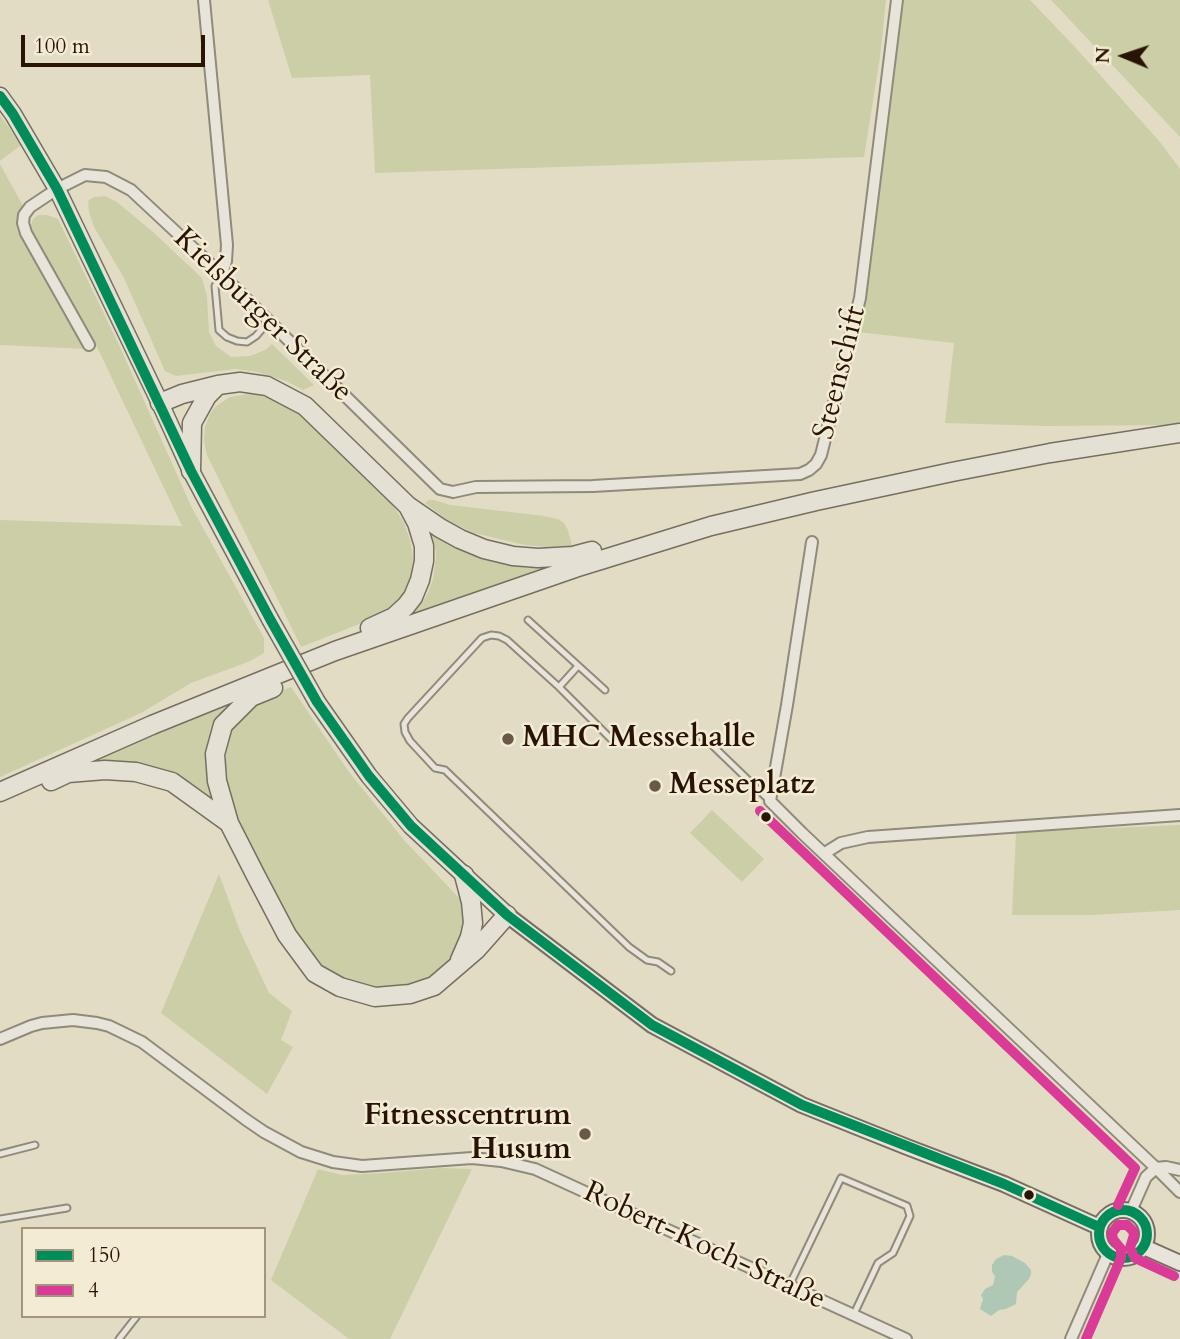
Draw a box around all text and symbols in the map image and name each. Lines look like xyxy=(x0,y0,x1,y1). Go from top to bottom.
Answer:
scale bar xyxy=(24,21,208,65)
north arrow xyxy=(1089,21,1159,91)
text: 100 m xyxy=(34,32,90,61)
text: N xyxy=(1090,47,1116,64)
street label: Kielsburger Straße xyxy=(165,221,359,411)
street label: Steenschift xyxy=(807,303,875,443)
place label: MHC Messehalle xyxy=(522,721,756,757)
marker: MHC Messehalle xyxy=(500,731,516,747)
place label: Messeplatz xyxy=(669,768,815,804)
marker: Messeplatz xyxy=(647,778,663,794)
unlabelled marker xyxy=(759,810,773,824)
place label: Fitnesscentrum Husum xyxy=(364,1099,571,1170)
marker: Fitnesscentrum Husum xyxy=(577,1126,593,1142)
street label: Robert-Koch-Straße xyxy=(577,1175,831,1319)
unlabelled marker xyxy=(1022,1188,1036,1202)
legend xyxy=(21,1227,266,1318)
text: 150 xyxy=(88,1241,120,1270)
text: 4 xyxy=(88,1276,99,1305)

